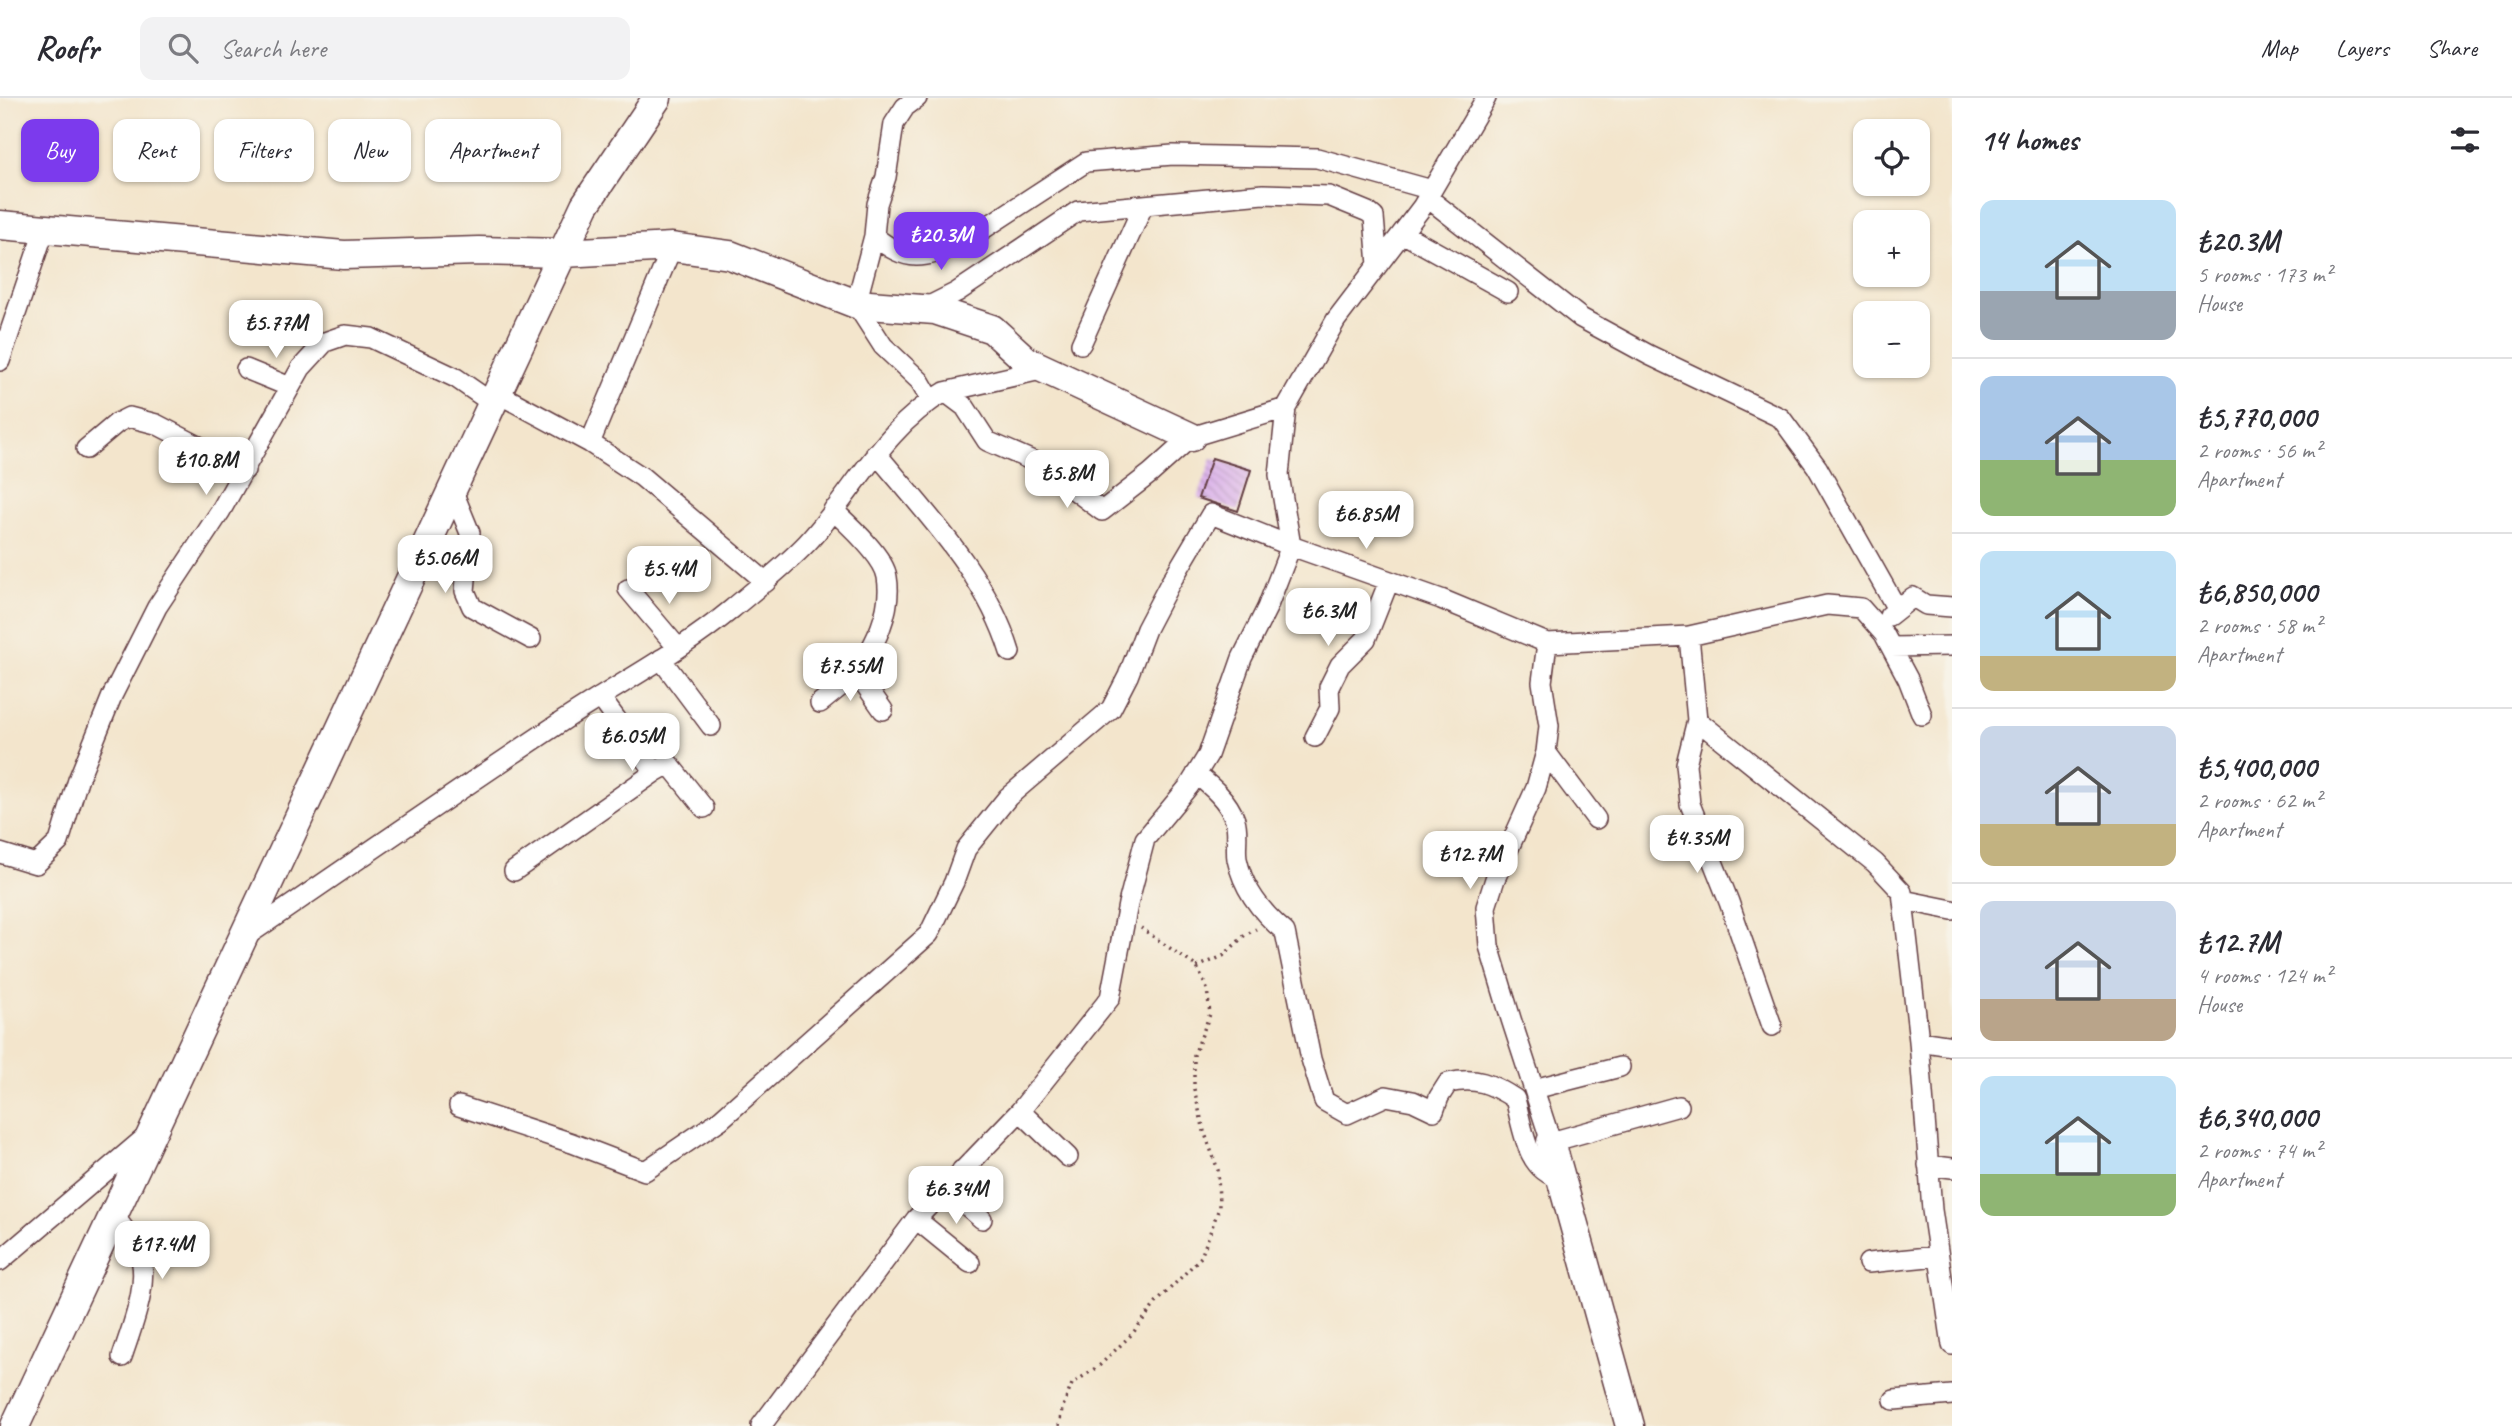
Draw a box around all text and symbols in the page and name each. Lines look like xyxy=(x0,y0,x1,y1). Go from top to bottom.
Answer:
search box xyxy=(140,17,630,80)
text: Roofr xyxy=(35,27,98,69)
icon: search xyxy=(164,29,202,67)
text: Search here xyxy=(220,32,326,65)
text: Map xyxy=(2261,33,2298,63)
text: Layers xyxy=(2336,33,2389,63)
text: Share xyxy=(2427,33,2477,63)
chip: Buy xyxy=(21,119,99,182)
chip: Rent xyxy=(113,119,200,182)
chip: Filters xyxy=(214,119,314,182)
chip: New xyxy=(328,119,411,182)
chip: Apartment xyxy=(425,119,561,182)
map controls xyxy=(1853,119,1930,378)
button: locate xyxy=(1853,119,1930,196)
text: 14 homes xyxy=(1980,121,2078,159)
icon: filters xyxy=(2446,121,2484,159)
button: + xyxy=(1853,210,1930,287)
pin: ₺20.3M xyxy=(884,212,998,272)
text: ₺20.3M xyxy=(910,220,972,249)
text: ₺20.3M xyxy=(2197,222,2279,260)
icon: home xyxy=(2036,228,2120,312)
text: 5 rooms · 173 m² xyxy=(2197,260,2332,289)
text: House xyxy=(2197,289,2242,318)
pin: ₺5.77M xyxy=(219,300,333,360)
button: − xyxy=(1853,301,1930,378)
text: ₺5.77M xyxy=(245,308,307,337)
text: ₺5,770,000 xyxy=(2197,398,2316,436)
icon: home xyxy=(2036,404,2120,488)
text: 2 rooms · 56 m² xyxy=(2197,436,2321,465)
pin: ₺10.8M xyxy=(149,438,263,497)
text: ₺10.8M xyxy=(175,445,237,474)
pin: ₺5.8M xyxy=(1018,450,1116,510)
text: ₺5.8M xyxy=(1041,458,1093,487)
text: Apartment xyxy=(2197,465,2282,494)
pin: ₺6.85M xyxy=(1309,491,1423,551)
text: ₺6.85M xyxy=(1335,499,1397,528)
pin: ₺5.06M xyxy=(388,536,502,595)
text: ₺5.06M xyxy=(414,543,476,572)
pin: ₺5.4M xyxy=(620,546,718,606)
text: ₺5.4M xyxy=(643,554,695,583)
text: ₺6,850,000 xyxy=(2197,573,2317,611)
icon: home xyxy=(2036,579,2120,663)
pin: ₺6.3M xyxy=(1279,588,1377,648)
text: ₺6.3M xyxy=(1302,596,1354,625)
text: 2 rooms · 58 m² xyxy=(2197,611,2321,640)
text: Apartment xyxy=(2197,640,2282,669)
pin: ₺7.55M xyxy=(793,644,907,703)
text: ₺7.55M xyxy=(819,651,881,680)
pin: ₺6.05M xyxy=(575,714,689,773)
text: ₺6.05M xyxy=(601,721,663,750)
text: ₺5,400,000 xyxy=(2197,748,2316,786)
icon: home xyxy=(2036,754,2120,838)
text: 2 rooms · 62 m² xyxy=(2197,786,2321,815)
text: Apartment xyxy=(2197,815,2282,844)
pin: ₺4.35M xyxy=(1640,816,1754,875)
text: ₺4.35M xyxy=(1666,823,1728,852)
pin: ₺12.7M xyxy=(1413,832,1527,891)
text: ₺12.7M xyxy=(1439,839,1501,868)
text: ₺12.7M xyxy=(2197,923,2279,961)
icon: home xyxy=(2036,929,2120,1013)
text: 4 rooms · 124 m² xyxy=(2197,961,2332,990)
text: House xyxy=(2197,990,2242,1019)
text: ₺6,340,000 xyxy=(2197,1098,2318,1136)
icon: home xyxy=(2036,1104,2120,1188)
text: 2 rooms · 74 m² xyxy=(2197,1136,2321,1165)
text: Apartment xyxy=(2197,1165,2282,1194)
pin: ₺6.34M xyxy=(899,1166,1013,1226)
text: ₺6.34M xyxy=(924,1174,988,1203)
pin: ₺17.4M xyxy=(105,1222,219,1281)
text: ₺17.4M xyxy=(131,1229,193,1258)

